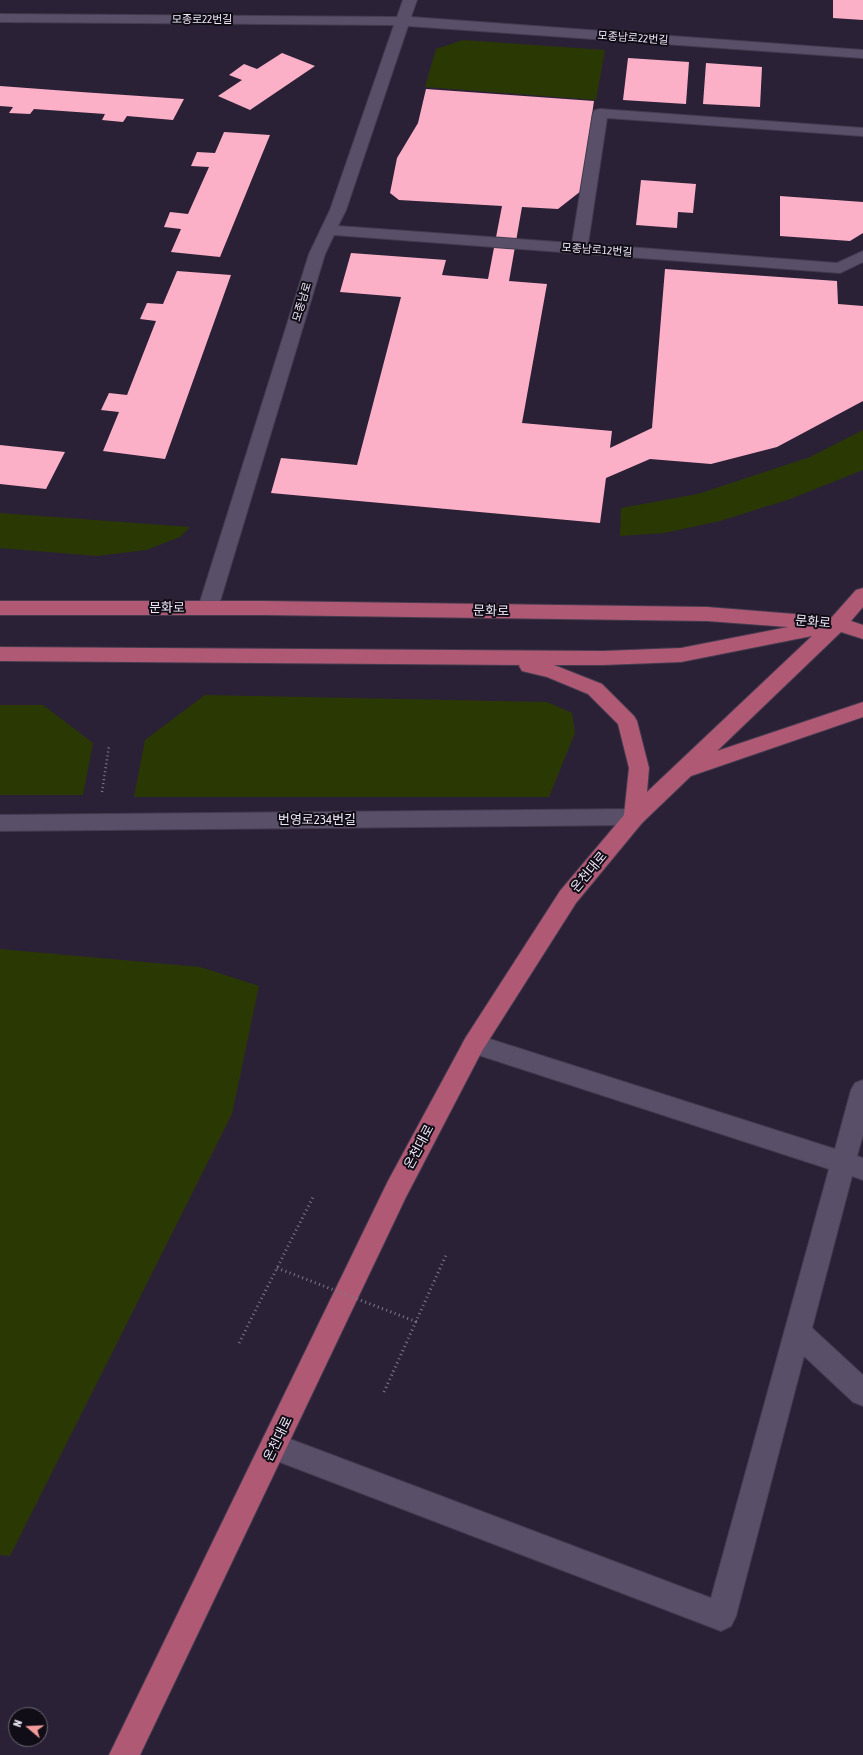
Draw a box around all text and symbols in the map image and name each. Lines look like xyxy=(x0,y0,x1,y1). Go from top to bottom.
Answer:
street label: 모종로22번길 xyxy=(172,13,232,27)
street label: 모종남로22번길 xyxy=(597,29,669,47)
street label: 모종남로12번길 xyxy=(561,241,633,259)
street label: 모종남로 xyxy=(290,281,314,323)
street label: 문화로 xyxy=(149,600,185,616)
street label: 문화로 xyxy=(473,603,509,619)
street label: 문화로 xyxy=(794,613,832,631)
street label: 번영로234번길 xyxy=(278,812,356,828)
street label: 온천대로 xyxy=(568,849,610,895)
street label: 온천대로 xyxy=(401,1122,437,1172)
street label: 온천대로 xyxy=(261,1414,295,1464)
north arrow xyxy=(8,1707,48,1747)
text: N xyxy=(11,1718,24,1728)

